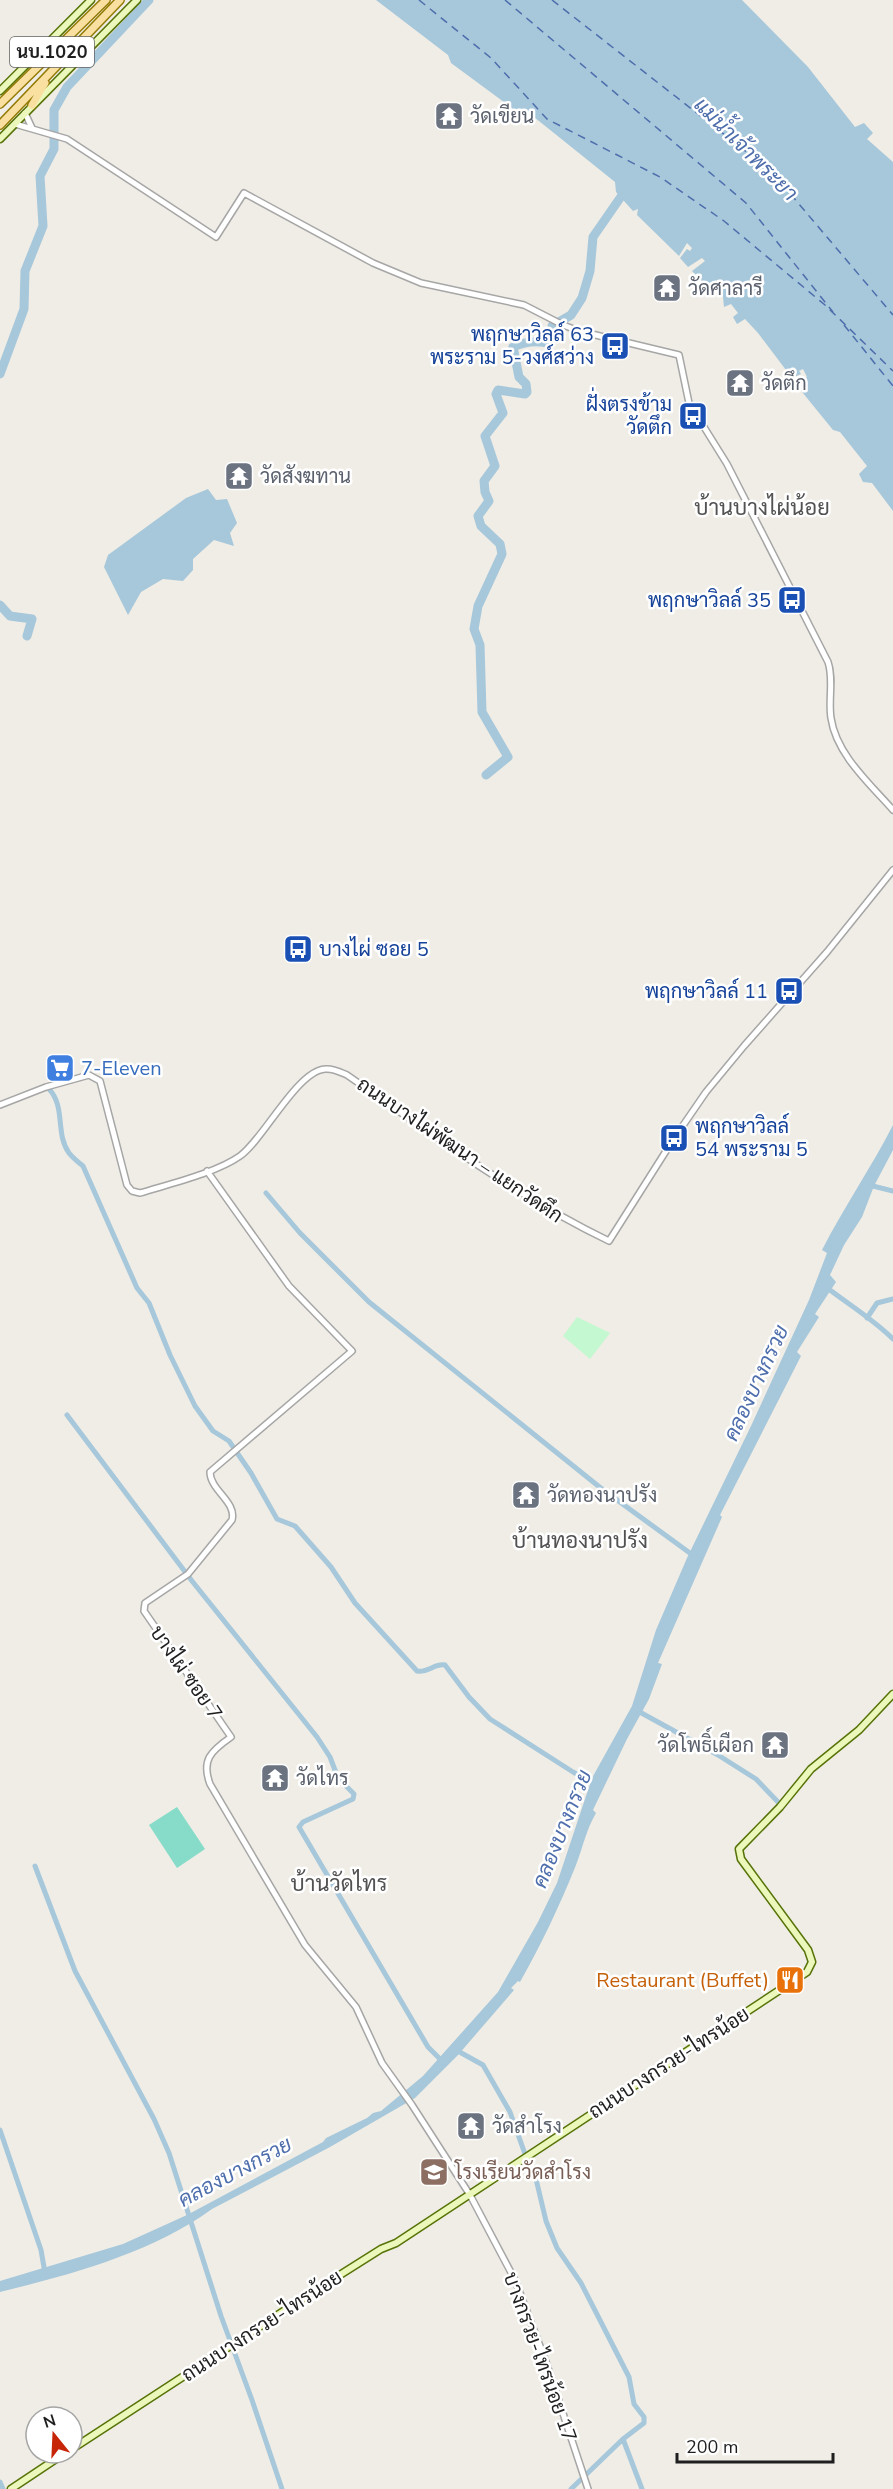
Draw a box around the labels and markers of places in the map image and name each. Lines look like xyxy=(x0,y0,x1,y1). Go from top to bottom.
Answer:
temple icon: วัดเขียน xyxy=(433,100,465,132)
place label: วัดเขียน xyxy=(470,103,534,130)
temple icon: วัดศาลารี xyxy=(651,272,683,304)
place label: วัดศาลารี xyxy=(688,275,763,302)
place label: พฤกษาวิลล์ 63 พระราม 5-วงศ์สว่าง xyxy=(430,320,594,371)
bus stop icon: พฤกษาวิลล์ 63 พระราม 5-วงศ์สว่าง xyxy=(599,330,631,362)
temple icon: วัดตึก xyxy=(724,367,756,399)
place label: วัดตึก xyxy=(761,370,807,397)
place label: ฝั่งตรงข้าม วัดตึก xyxy=(586,387,672,441)
bus stop icon: ฝั่งตรงข้าม วัดตึก xyxy=(677,400,709,432)
temple icon: วัดสังฆทาน xyxy=(223,460,255,492)
place label: วัดสังฆทาน xyxy=(260,463,351,490)
bus stop icon: พฤกษาวิลล์ 35 xyxy=(776,584,808,616)
place label: พฤกษาวิลล์ 35 xyxy=(648,586,771,614)
bus stop icon: บางไผ่ ซอย 5 xyxy=(282,933,314,965)
place label: บางไผ่ ซอย 5 xyxy=(319,936,429,963)
bus stop icon: พฤกษาวิลล์ 11 xyxy=(773,975,805,1007)
place label: พฤกษาวิลล์ 11 xyxy=(645,977,768,1005)
supermarket icon: 7-Eleven xyxy=(44,1052,76,1084)
place label: 7-Eleven xyxy=(81,1055,162,1082)
place label: พฤกษาวิลล์ 54 พระราม 5 xyxy=(695,1112,808,1163)
bus stop icon: พฤกษาวิลล์ 54 พระราม 5 xyxy=(658,1122,690,1154)
temple icon: วัดทองนาปรัง xyxy=(510,1479,542,1511)
place label: วัดทองนาปรัง xyxy=(547,1482,657,1509)
place label: วัดโพธิ์เผือก xyxy=(657,1726,754,1759)
temple icon: วัดโพธิ์เผือก xyxy=(759,1729,791,1761)
temple icon: วัดไทร xyxy=(259,1762,291,1794)
place label: วัดไทร xyxy=(296,1765,349,1792)
restaurant icon: Restaurant (Buffet) xyxy=(774,1964,806,1996)
place label: Restaurant (Buffet) xyxy=(596,1967,769,1994)
temple icon: วัดสําโรง xyxy=(455,2110,487,2142)
place label: วัดสําโรง xyxy=(492,2113,562,2140)
school or university icon: โรงเรียนวัดสำโรง xyxy=(418,2156,450,2188)
place label: โรงเรียนวัดสำโรง xyxy=(454,2159,591,2186)

